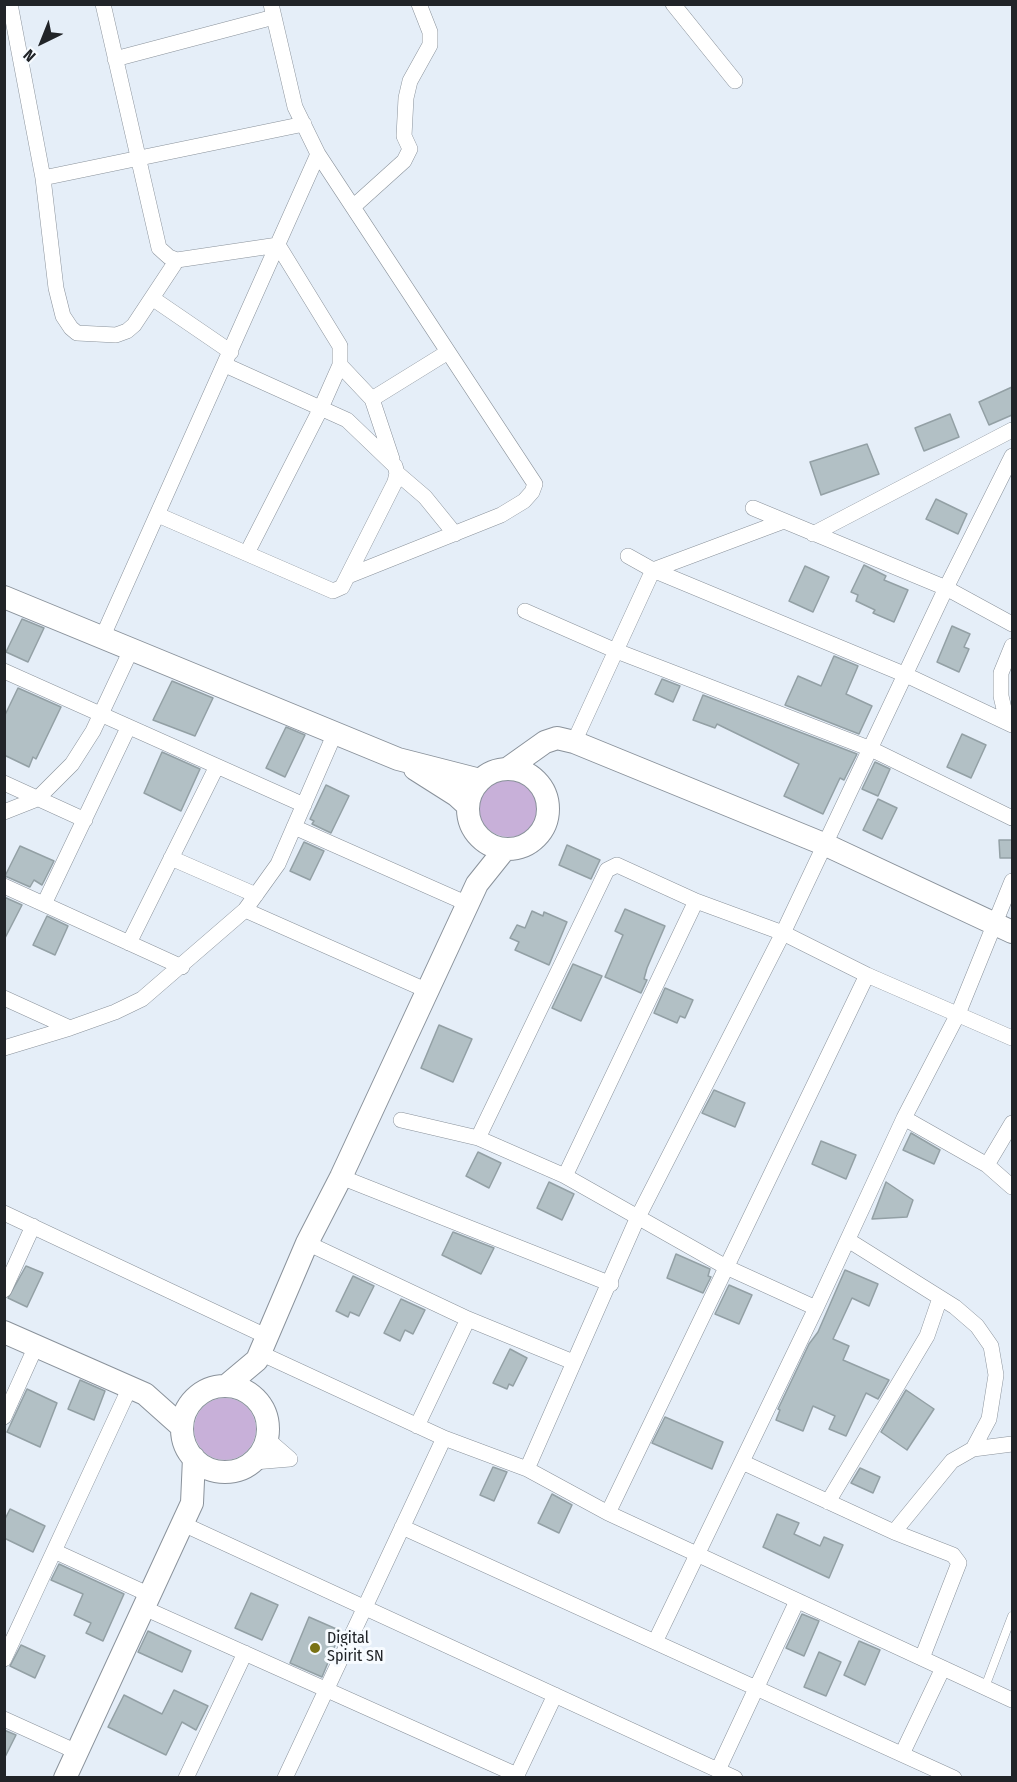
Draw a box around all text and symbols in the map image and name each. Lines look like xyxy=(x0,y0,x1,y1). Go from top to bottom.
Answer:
north arrow xyxy=(12,12,72,72)
text: N xyxy=(19,45,39,66)
place label: Digital Spirit SN xyxy=(327,1629,384,1667)
marker: Digital Spirit SN xyxy=(308,1641,322,1655)

